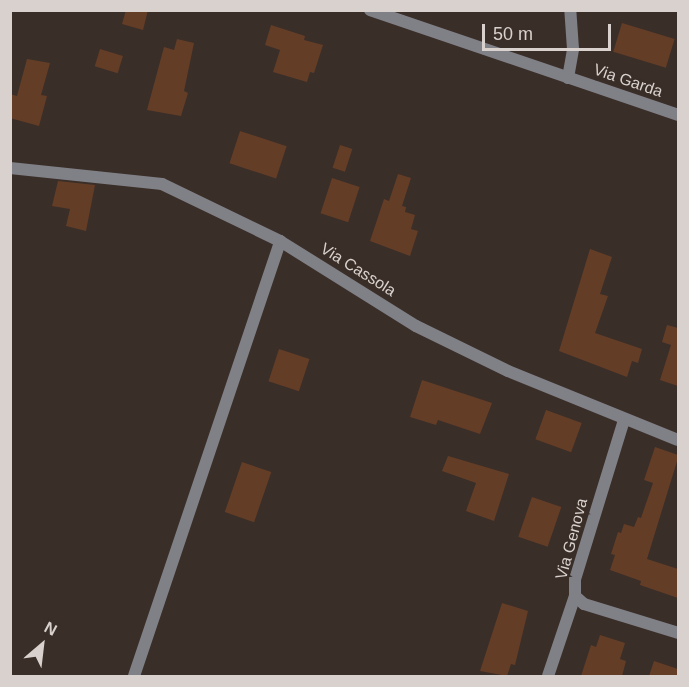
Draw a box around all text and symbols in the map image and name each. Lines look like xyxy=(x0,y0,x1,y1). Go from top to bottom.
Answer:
scale bar xyxy=(485,12,614,50)
text: 50 m xyxy=(493,24,533,44)
street label: Via Garda xyxy=(591,60,665,102)
street label: Via Cassola xyxy=(317,239,399,301)
street label: Via Genova xyxy=(552,496,592,582)
north arrow xyxy=(12,615,72,675)
text: N xyxy=(42,618,60,639)

